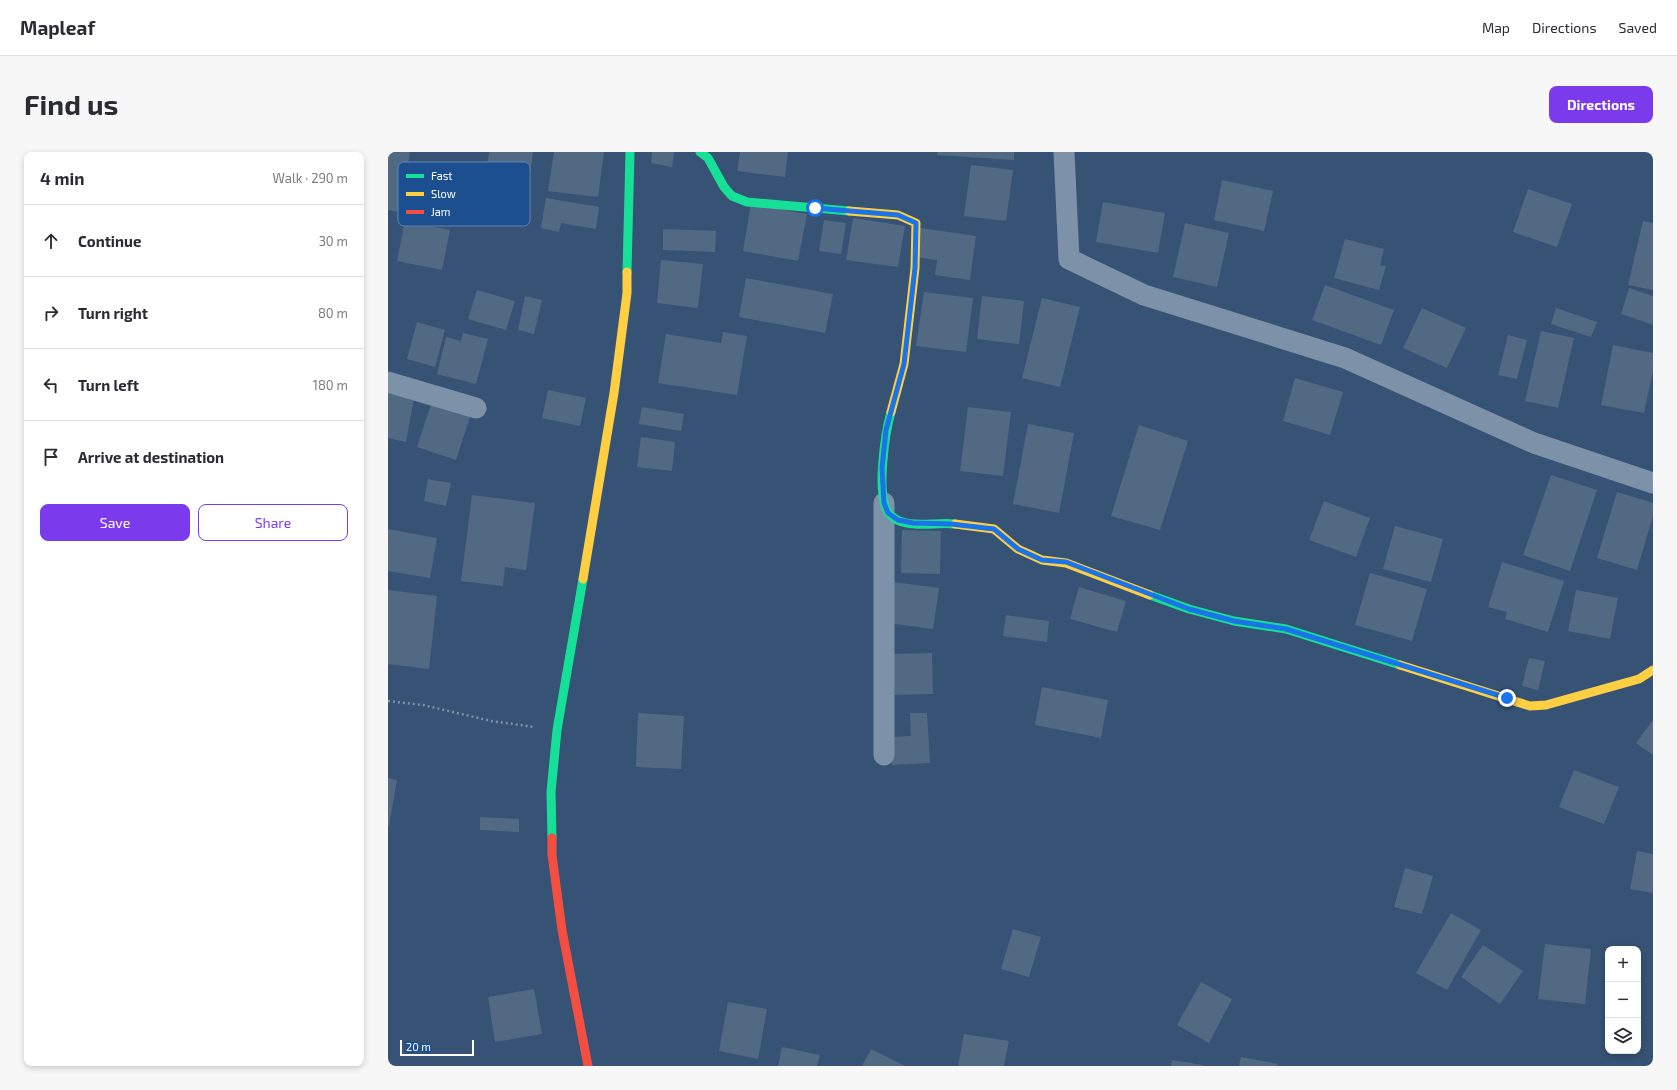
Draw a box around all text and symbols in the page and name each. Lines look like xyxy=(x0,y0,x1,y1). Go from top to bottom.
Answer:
text: Mapleaf xyxy=(20,16,95,39)
text: Map xyxy=(1482,19,1510,36)
text: Directions xyxy=(1532,19,1597,36)
text: Saved xyxy=(1619,19,1657,36)
button: Directions xyxy=(1549,86,1653,123)
text: Find us xyxy=(24,87,118,121)
legend xyxy=(398,162,530,226)
text: 4 min xyxy=(40,168,84,188)
text: Fast xyxy=(431,169,453,182)
text: Walk · 290 m xyxy=(273,170,348,186)
text: Slow xyxy=(431,187,456,200)
route start xyxy=(806,199,824,217)
text: Jam xyxy=(431,205,450,218)
icon: ahead xyxy=(40,230,62,252)
text: Continue xyxy=(78,232,141,250)
text: 30 m xyxy=(319,233,348,249)
icon: right xyxy=(40,302,62,324)
text: Turn right xyxy=(78,304,148,322)
text: 80 m xyxy=(318,305,348,321)
icon: left xyxy=(40,374,62,396)
text: Turn left xyxy=(78,376,139,394)
text: 180 m xyxy=(313,377,348,393)
icon: arrive xyxy=(40,446,62,468)
text: Arrive at destination xyxy=(78,448,224,466)
button: Save xyxy=(40,504,190,541)
button: Share xyxy=(198,504,348,541)
route end xyxy=(1498,689,1516,707)
map controls xyxy=(1605,946,1641,1054)
button: + xyxy=(1605,946,1641,982)
button: − xyxy=(1605,982,1641,1018)
button: layers xyxy=(1605,1018,1641,1054)
scale bar xyxy=(400,1038,474,1057)
text: 20 m xyxy=(406,1040,431,1053)

